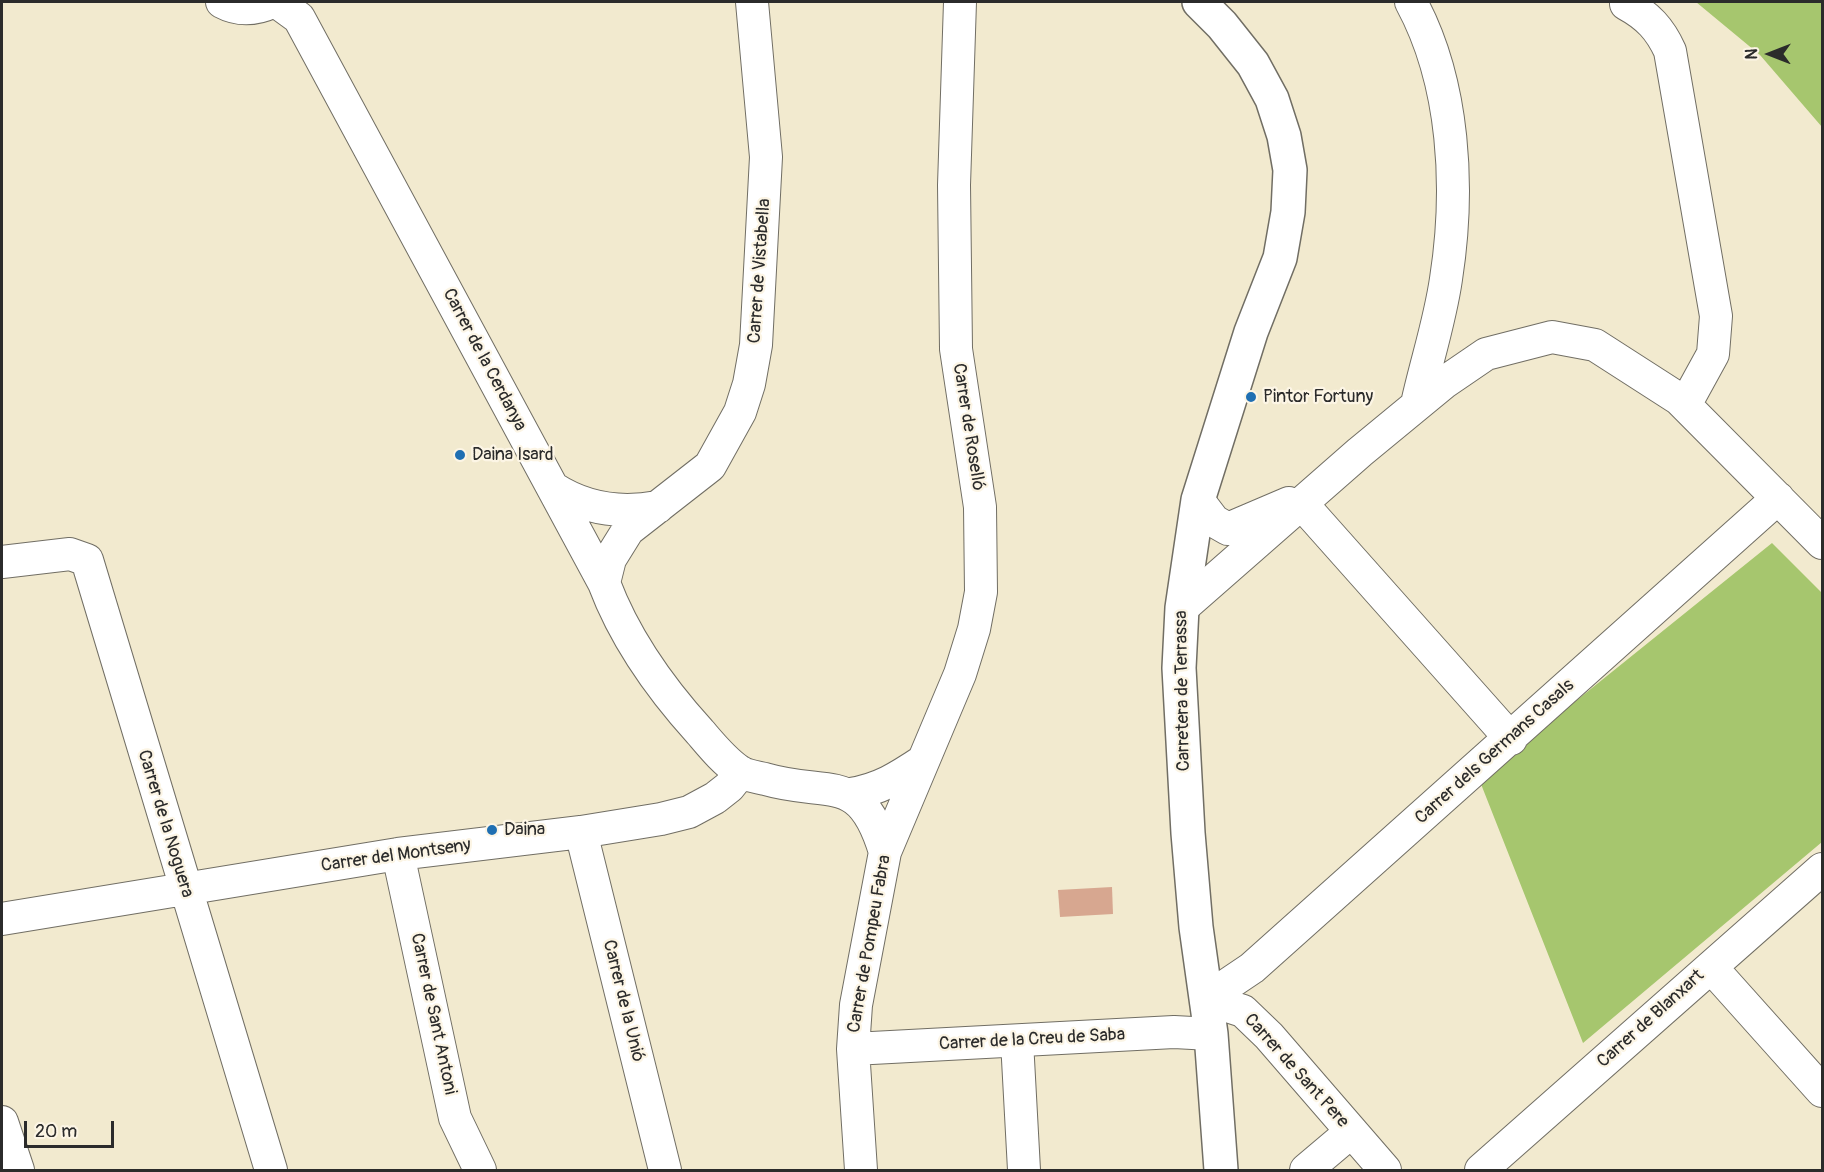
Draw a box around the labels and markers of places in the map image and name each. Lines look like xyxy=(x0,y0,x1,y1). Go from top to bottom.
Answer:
place label: Pintor Fortuny xyxy=(1263,386,1373,408)
marker: Pintor Fortuny xyxy=(1244,390,1258,404)
place label: Daina Isard xyxy=(472,444,554,466)
marker: Daina Isard xyxy=(453,448,467,462)
place label: Daina xyxy=(504,819,545,841)
marker: Daina xyxy=(485,823,499,837)

